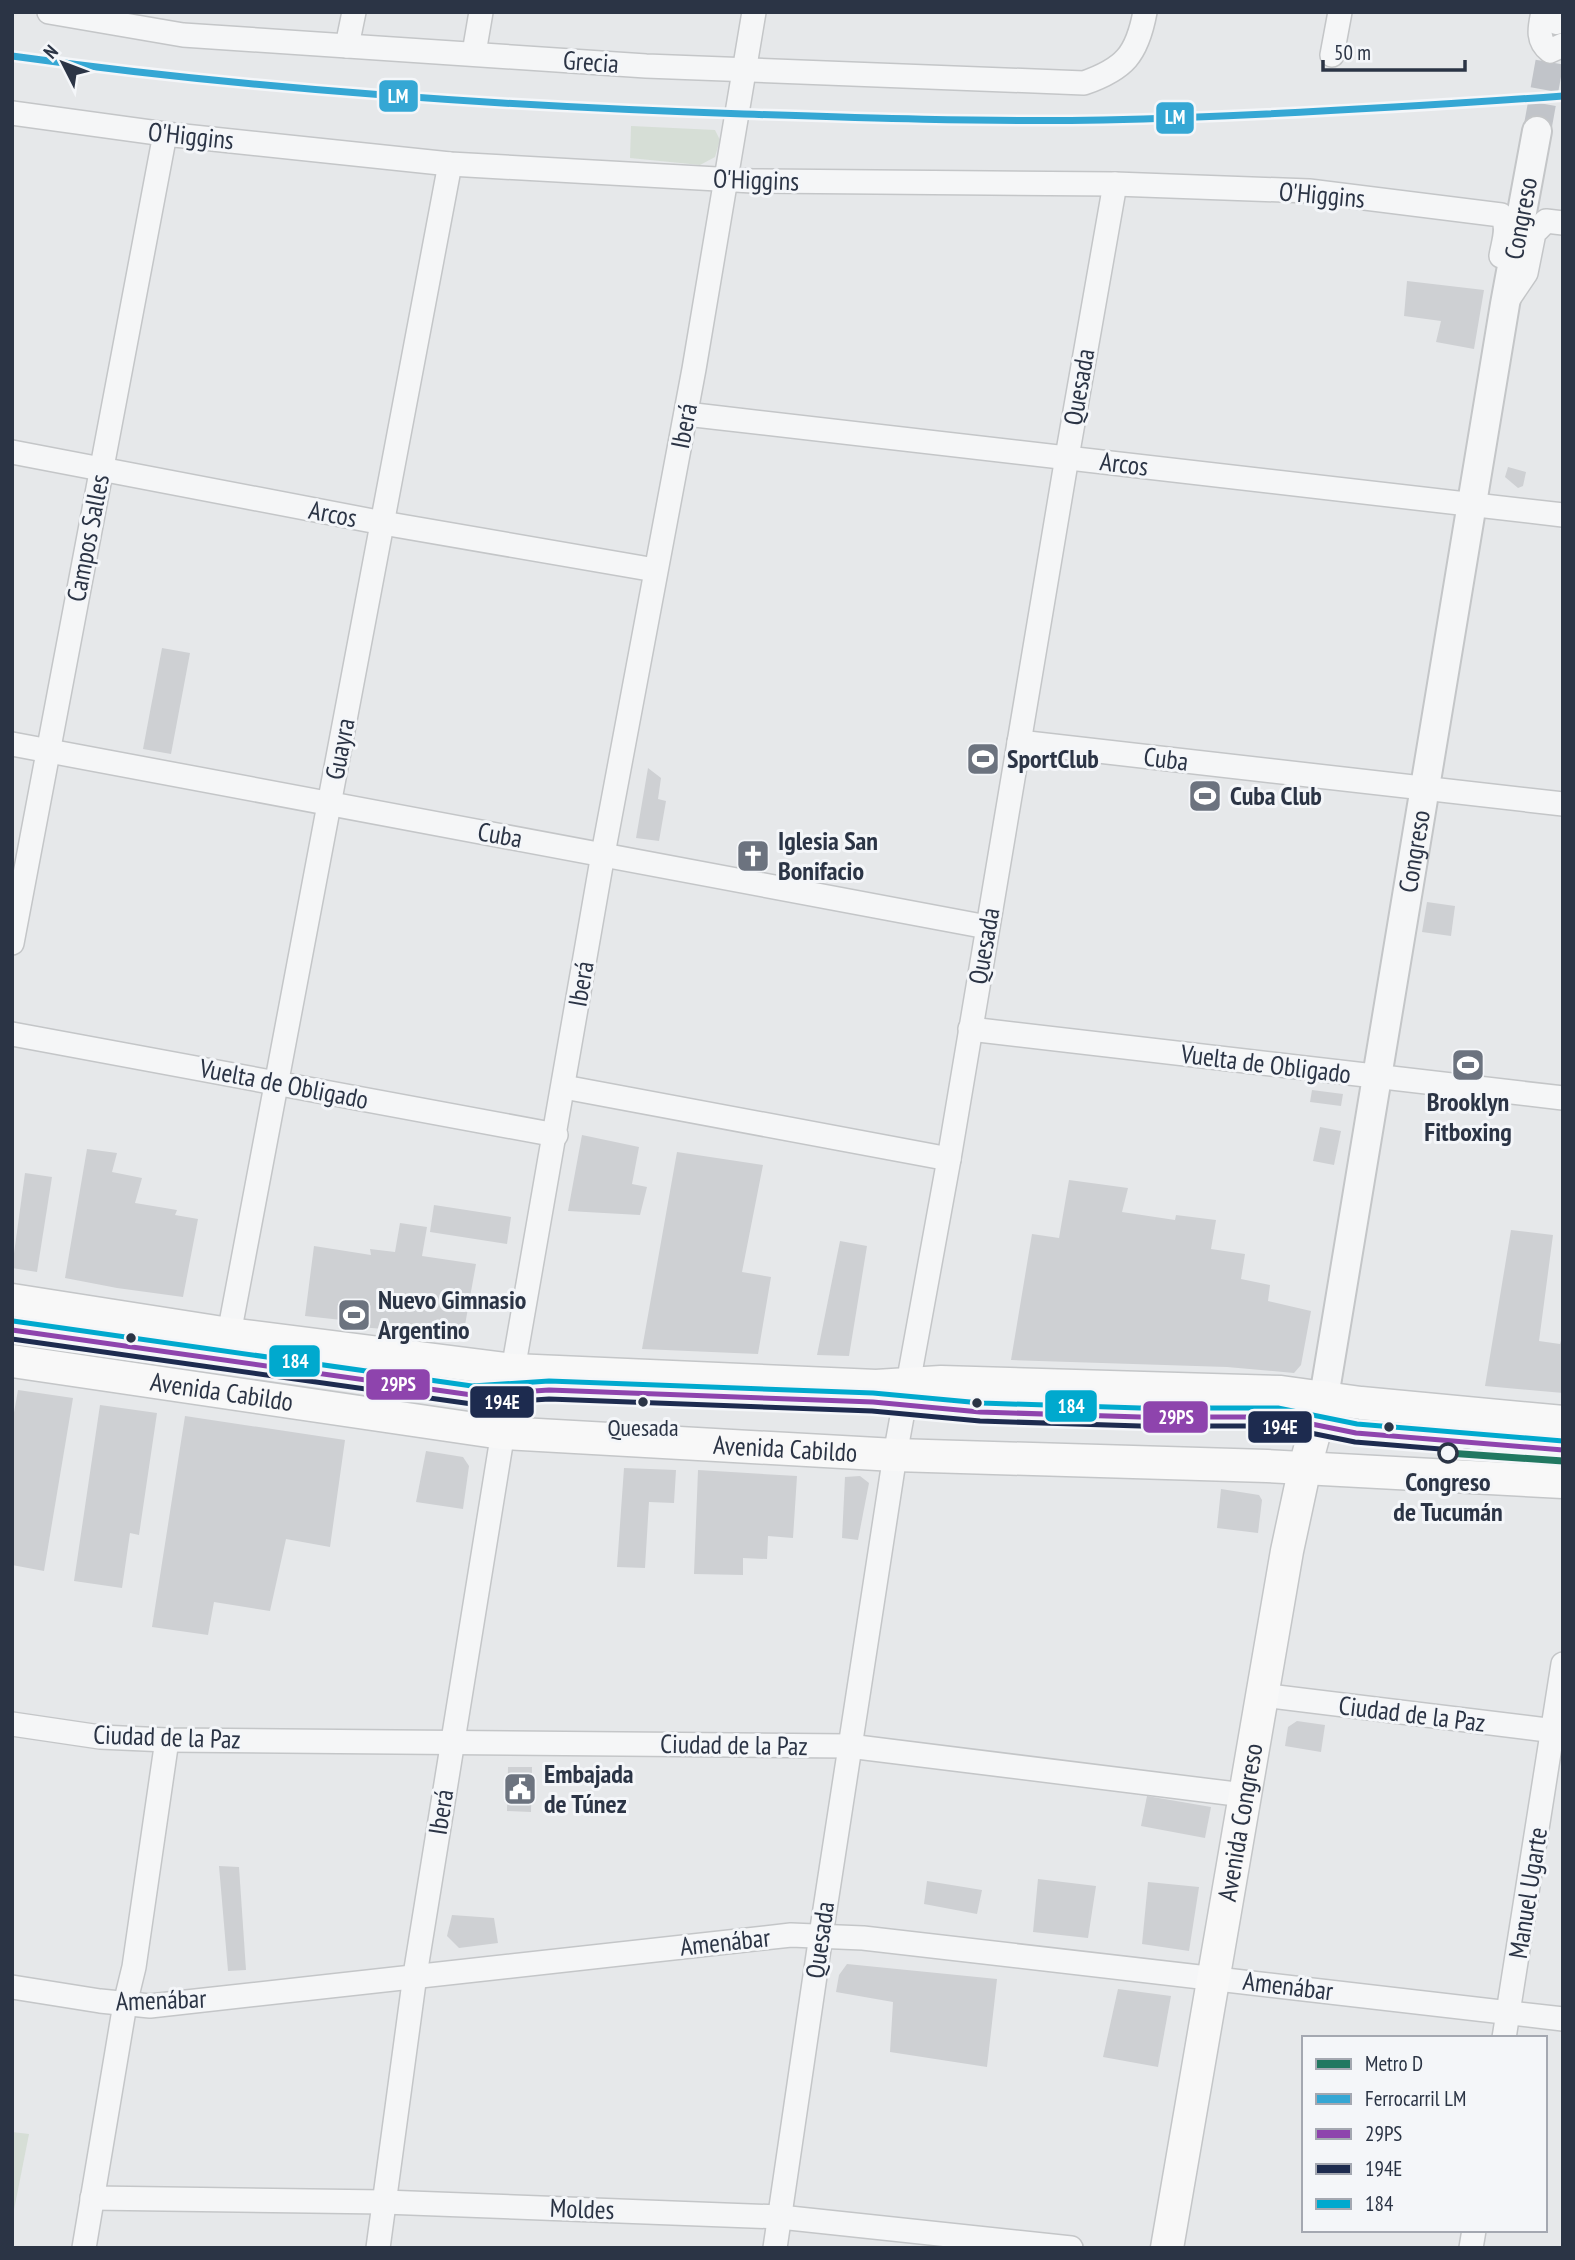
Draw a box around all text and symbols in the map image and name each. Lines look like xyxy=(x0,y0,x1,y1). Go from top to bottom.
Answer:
north arrow xyxy=(28,28,98,98)
scale bar xyxy=(1323,28,1465,72)
text: 50 m xyxy=(1334,39,1371,66)
text: N xyxy=(38,40,63,63)
street label: Grecia xyxy=(562,43,620,80)
line badge: LM xyxy=(378,79,419,113)
text: LM xyxy=(388,84,408,108)
line badge: LM xyxy=(1155,101,1195,135)
text: LM xyxy=(1165,105,1185,129)
street label: O'Higgins xyxy=(147,115,236,156)
street label: O'Higgins xyxy=(712,162,800,197)
street label: O'Higgins xyxy=(1278,174,1366,215)
street label: Congreso xyxy=(1497,174,1544,262)
street label: Quesada xyxy=(1056,346,1101,428)
street label: Iberá xyxy=(663,400,704,451)
street label: Arcos xyxy=(1098,444,1150,483)
street label: Campos Salles xyxy=(59,471,116,604)
street label: Arcos xyxy=(306,493,360,534)
street label: Guayra xyxy=(317,715,362,782)
street label: Cuba xyxy=(1142,739,1190,778)
sports icon: SportClub xyxy=(964,740,1002,778)
place label: SportClub xyxy=(1007,742,1099,775)
sports icon: Cuba Club xyxy=(1186,777,1224,815)
place label: Cuba Club xyxy=(1230,779,1322,812)
street label: Congreso xyxy=(1391,808,1437,895)
street label: Cuba xyxy=(475,814,525,855)
place label: Iglesia San Bonifacio xyxy=(778,824,878,887)
church icon: Iglesia San Bonifacio xyxy=(734,837,772,875)
street label: Quesada xyxy=(961,905,1006,987)
street label: Iberá xyxy=(560,959,601,1009)
street label: Vuelta de Obligado xyxy=(1178,1037,1353,1090)
sports icon: Brooklyn Fitboxing xyxy=(1449,1046,1487,1084)
street label: Vuelta de Obligado xyxy=(196,1051,371,1116)
place label: Brooklyn Fitboxing xyxy=(1424,1085,1512,1148)
place label: Nuevo Gimnasio Argentino xyxy=(377,1283,526,1346)
sports icon: Nuevo Gimnasio Argentino xyxy=(335,1296,373,1334)
unlabelled marker xyxy=(124,1331,138,1345)
line badge: 184 xyxy=(268,1344,321,1378)
text: 184 xyxy=(281,1349,309,1373)
street label: Avenida Cabildo xyxy=(148,1365,296,1418)
line badge: 29PS xyxy=(365,1368,431,1401)
text: 29PS xyxy=(380,1372,416,1396)
line badge: 194E xyxy=(469,1385,535,1419)
line badge: 184 xyxy=(1044,1389,1098,1423)
text: 194E xyxy=(484,1390,520,1414)
text: 184 xyxy=(1057,1394,1085,1418)
marker: Quesada xyxy=(636,1395,650,1409)
unlabelled marker xyxy=(970,1396,984,1410)
line badge: 29PS xyxy=(1142,1400,1209,1434)
text: 29PS xyxy=(1158,1405,1194,1429)
line badge: 194E xyxy=(1247,1410,1313,1444)
place label: Quesada xyxy=(607,1412,679,1443)
text: 194E xyxy=(1262,1415,1298,1439)
unlabelled marker xyxy=(1382,1420,1396,1434)
street label: Avenida Cabildo xyxy=(712,1428,858,1469)
marker: Congreso de Tucumán xyxy=(1438,1443,1458,1463)
place label: Congreso de Tucumán xyxy=(1393,1465,1503,1528)
street label: Ciudad de la Paz xyxy=(1337,1688,1487,1739)
street label: Ciudad de la Paz xyxy=(93,1717,241,1756)
street label: Ciudad de la Paz xyxy=(660,1727,808,1762)
street label: Avenida Congreso xyxy=(1210,1741,1270,1904)
place label: Embajada de Túnez xyxy=(544,1757,634,1820)
public building icon: Embajada de Túnez xyxy=(501,1770,539,1808)
street label: Iberá xyxy=(421,1787,460,1837)
street label: Manuel Ugarte xyxy=(1501,1825,1554,1961)
street label: Quesada xyxy=(798,1899,841,1980)
street label: Amenábar xyxy=(678,1920,772,1963)
street label: Amenábar xyxy=(1241,1964,1335,2007)
street label: Amenábar xyxy=(115,1981,207,2018)
legend xyxy=(1302,2036,1547,2232)
text: Metro D xyxy=(1365,2050,1423,2077)
text: Ferrocarril LM xyxy=(1365,2085,1466,2112)
text: 29PS xyxy=(1365,2120,1402,2147)
text: 194E xyxy=(1365,2155,1402,2182)
text: 184 xyxy=(1365,2190,1394,2217)
street label: Moldes xyxy=(549,2191,615,2226)

